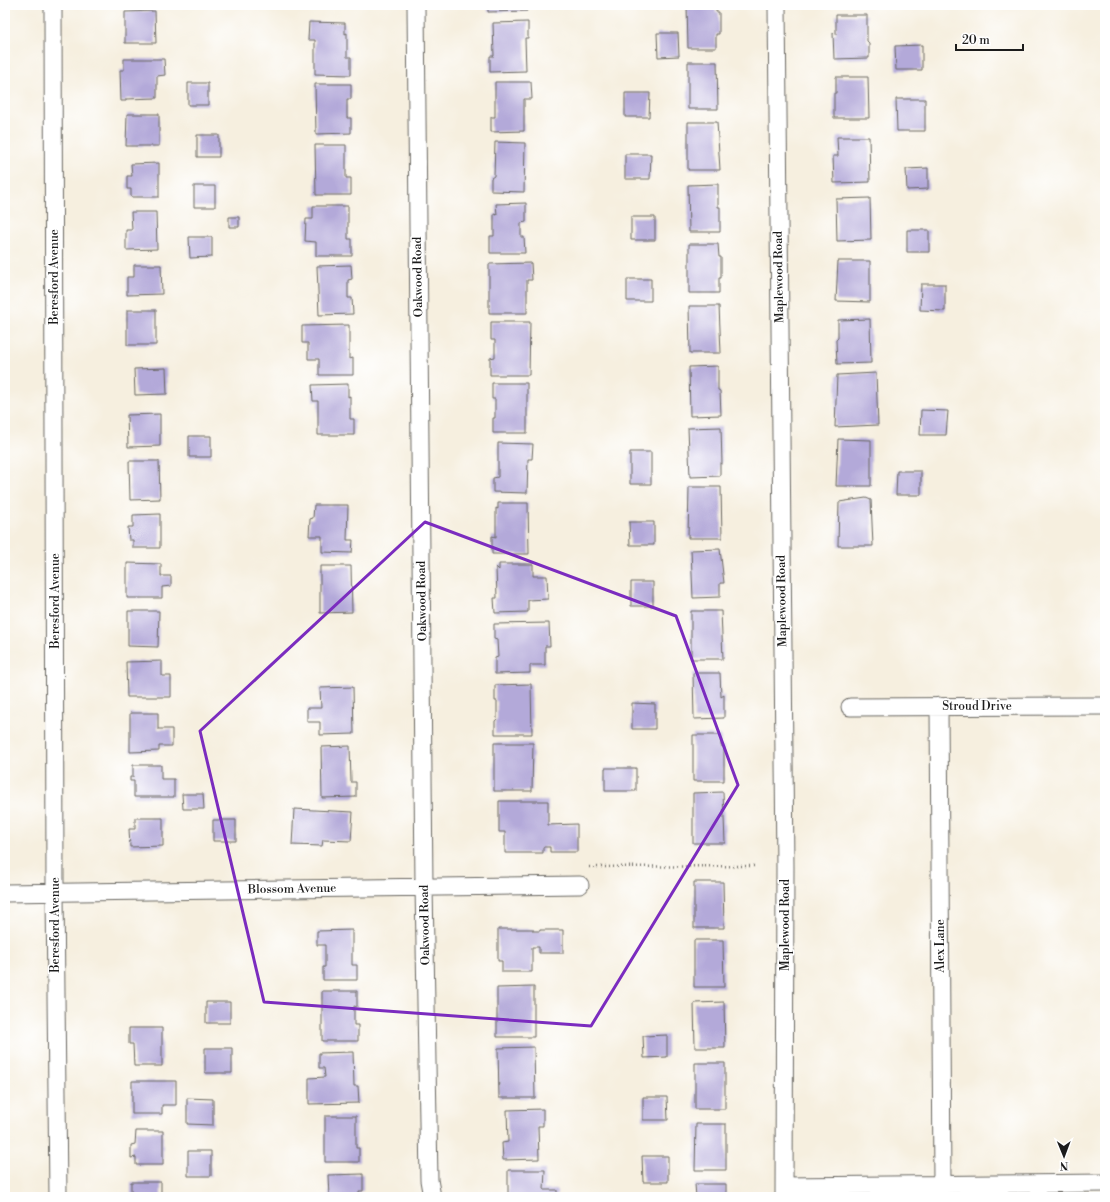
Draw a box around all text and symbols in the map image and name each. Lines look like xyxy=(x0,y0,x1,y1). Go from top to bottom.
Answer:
scale bar xyxy=(956,26,1023,52)
text: 20 m xyxy=(962,33,990,48)
street label: Beresford Avenue xyxy=(47,229,62,326)
street label: Maplewood Road xyxy=(771,231,787,323)
street label: Oakwood Road xyxy=(410,236,426,317)
street label: Beresford Avenue xyxy=(48,553,63,650)
street label: Maplewood Road xyxy=(774,555,790,647)
street label: Oakwood Road xyxy=(414,560,430,641)
street label: Stroud Drive xyxy=(942,699,1012,714)
street label: Beresford Avenue xyxy=(48,877,63,974)
street label: Maplewood Road xyxy=(778,879,793,971)
street label: Blossom Avenue xyxy=(247,881,336,897)
street label: Oakwood Road xyxy=(417,884,433,965)
street label: Alex Lane xyxy=(933,919,948,974)
north arrow xyxy=(1044,1136,1084,1176)
text: N xyxy=(1059,1158,1069,1172)

